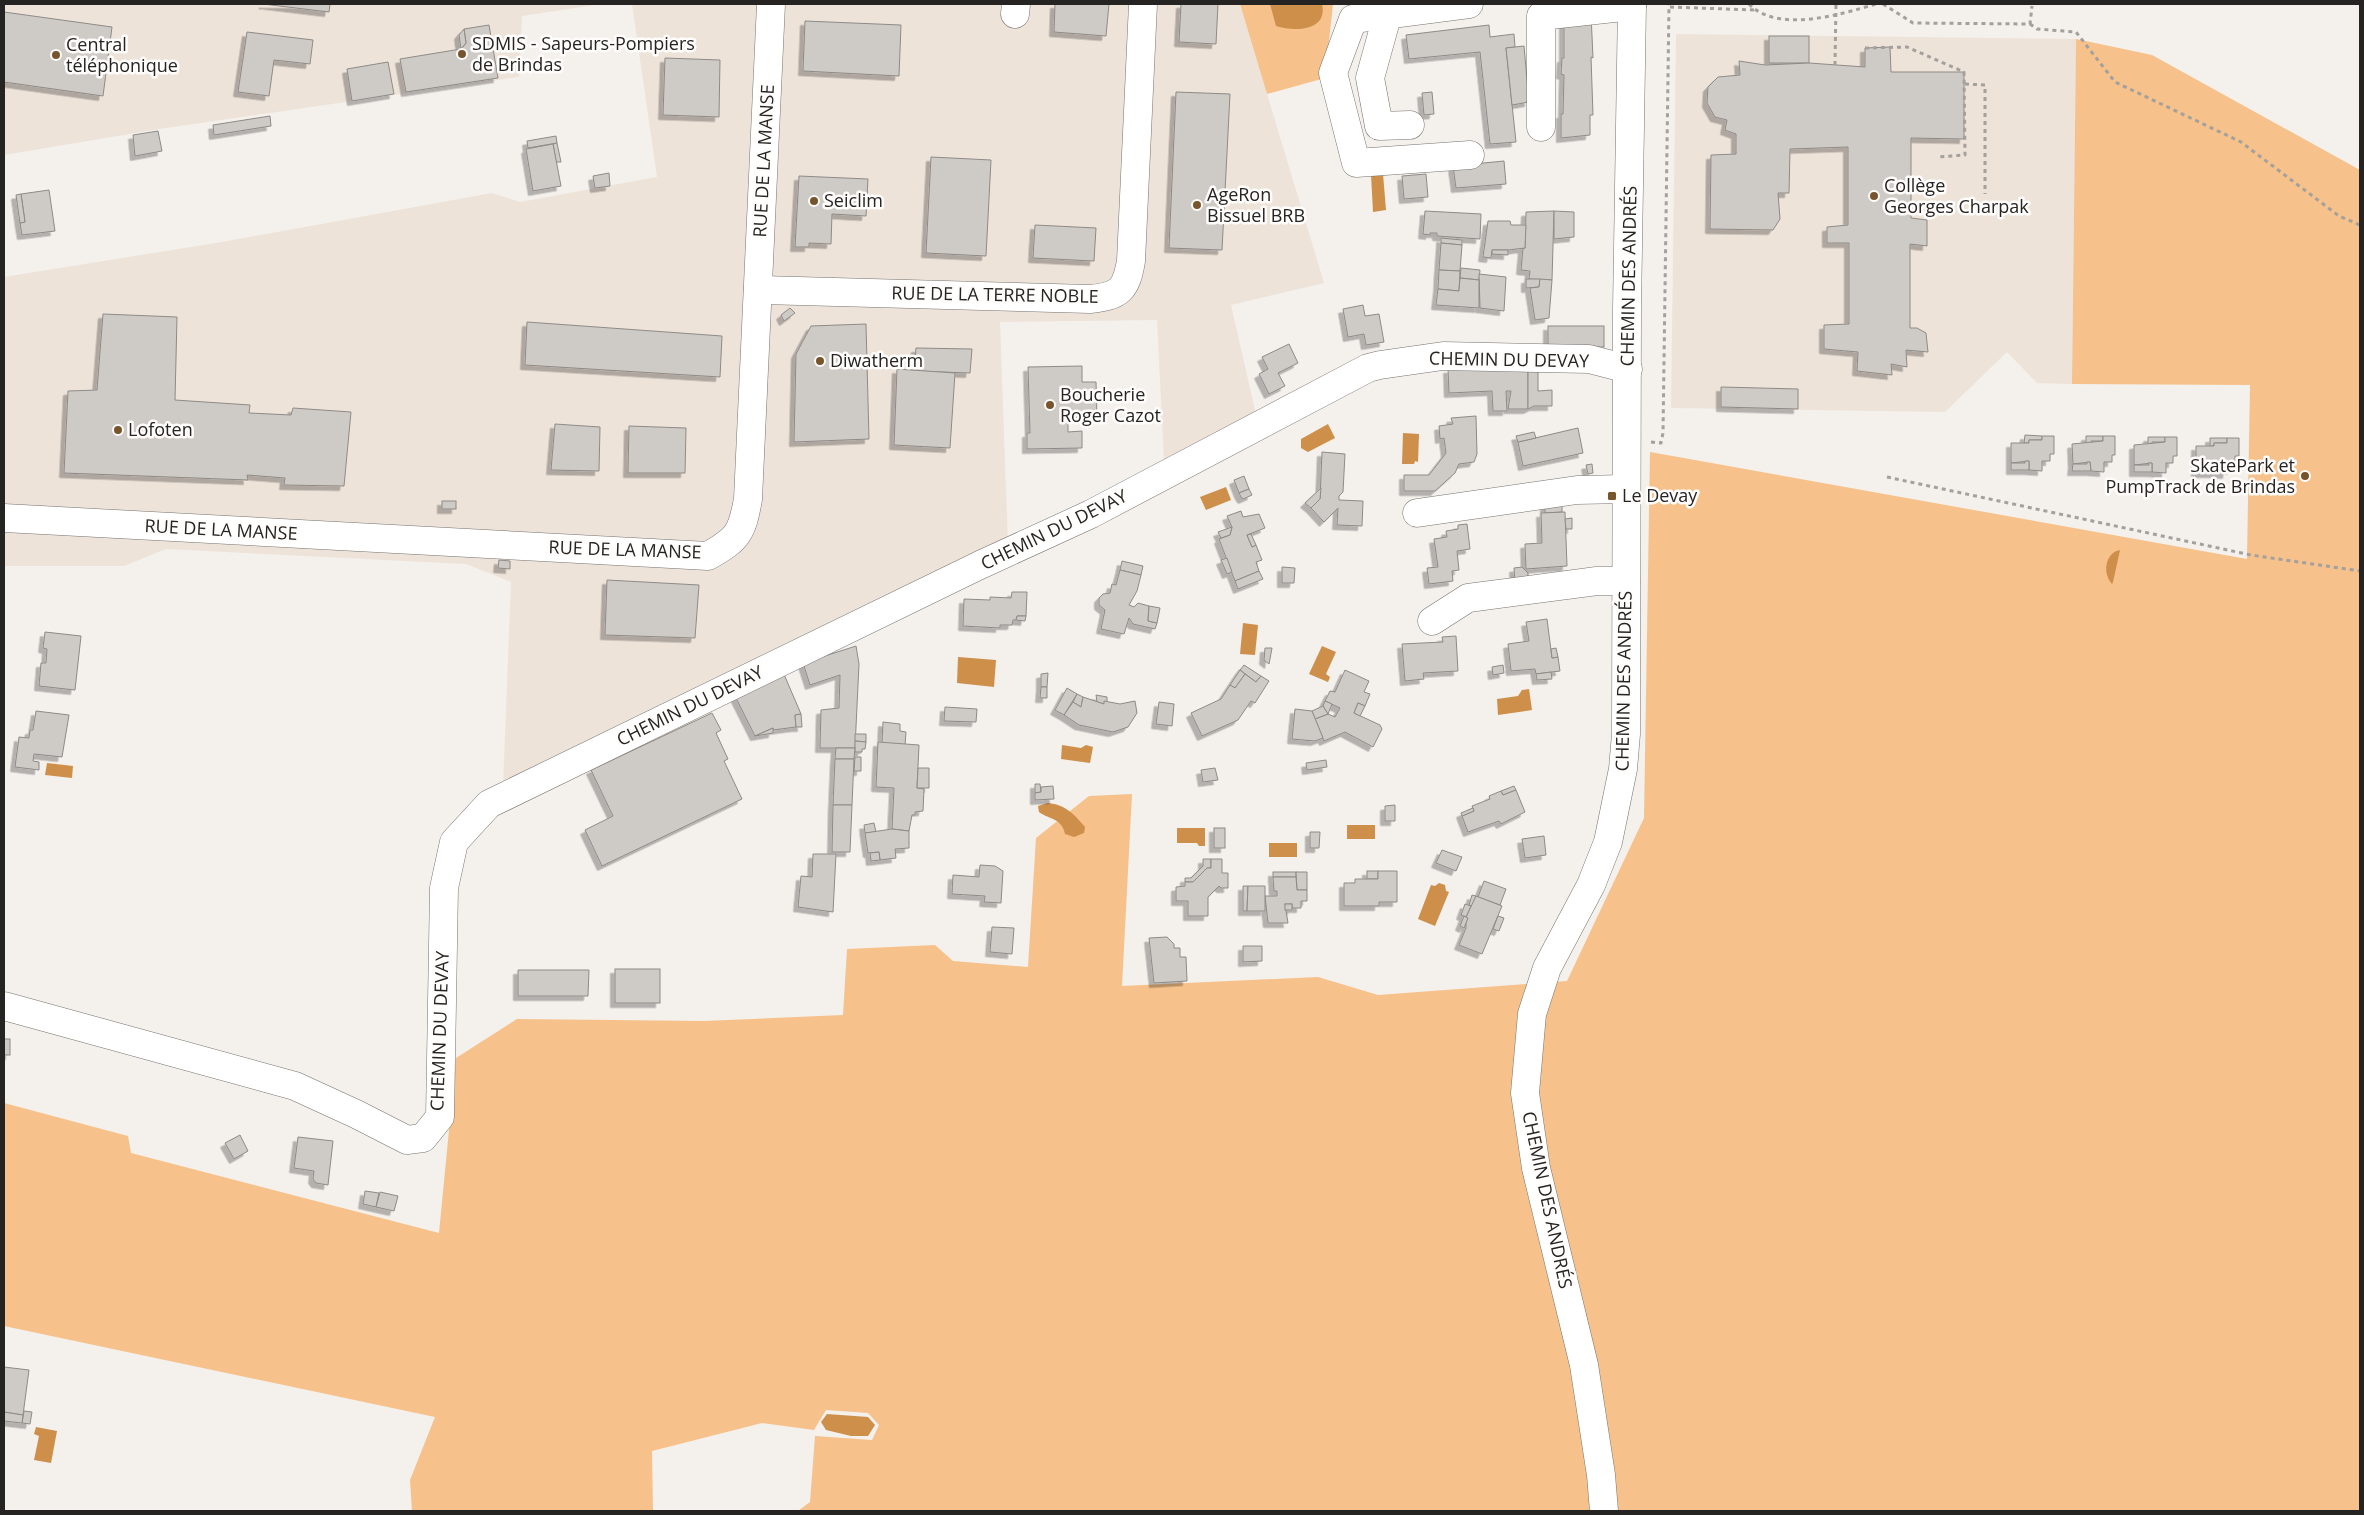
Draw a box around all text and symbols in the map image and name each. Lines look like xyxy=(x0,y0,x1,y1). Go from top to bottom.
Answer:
place label: SDMIS - Sapeurs-Pompiers de Brindas xyxy=(472,31,695,76)
place label: Central téléphonique xyxy=(66,32,178,77)
marker: SDMIS - Sapeurs-Pompiers de Brindas xyxy=(456,48,468,60)
marker: Central téléphonique xyxy=(50,49,62,61)
street label: RUE DE LA MANSE xyxy=(747,84,779,238)
place label: Collège Georges Charpak xyxy=(1884,173,2029,218)
place label: AgeRon Bissuel BRB xyxy=(1207,182,1305,227)
street label: CHEMIN DES ANDRÉS xyxy=(1614,185,1642,367)
place label: Seiclim xyxy=(824,188,883,212)
marker: Collège Georges Charpak xyxy=(1868,190,1880,202)
marker: Seiclim xyxy=(808,195,820,207)
marker: AgeRon Bissuel BRB xyxy=(1191,199,1203,211)
street label: RUE DE LA TERRE NOBLE xyxy=(891,280,1099,308)
street label: CHEMIN DU DEVAY xyxy=(1429,346,1590,372)
place label: Diwatherm xyxy=(830,348,923,372)
marker: Diwatherm xyxy=(814,355,826,367)
place label: Boucherie Roger Cazot xyxy=(1060,382,1161,427)
marker: Boucherie Roger Cazot xyxy=(1044,399,1056,411)
place label: Lofoten xyxy=(128,417,193,441)
marker: Lofoten xyxy=(112,424,124,436)
place label: SkatePark et PumpTrack de Brindas xyxy=(2105,453,2295,498)
marker: SkatePark et PumpTrack de Brindas xyxy=(2299,470,2311,482)
street label: CHEMIN DU DEVAY xyxy=(976,483,1132,575)
place label: Le Devay xyxy=(1622,483,1698,507)
marker: Le Devay xyxy=(1606,490,1618,502)
street label: RUE DE LA MANSE xyxy=(144,513,298,545)
street label: RUE DE LA MANSE xyxy=(548,534,702,564)
street label: CHEMIN DES ANDRÉS xyxy=(1609,590,1637,772)
street label: CHEMIN DU DEVAY xyxy=(612,659,768,751)
street label: CHEMIN DU DEVAY xyxy=(424,950,454,1111)
street label: CHEMIN DES ANDRÉS xyxy=(1517,1109,1579,1291)

